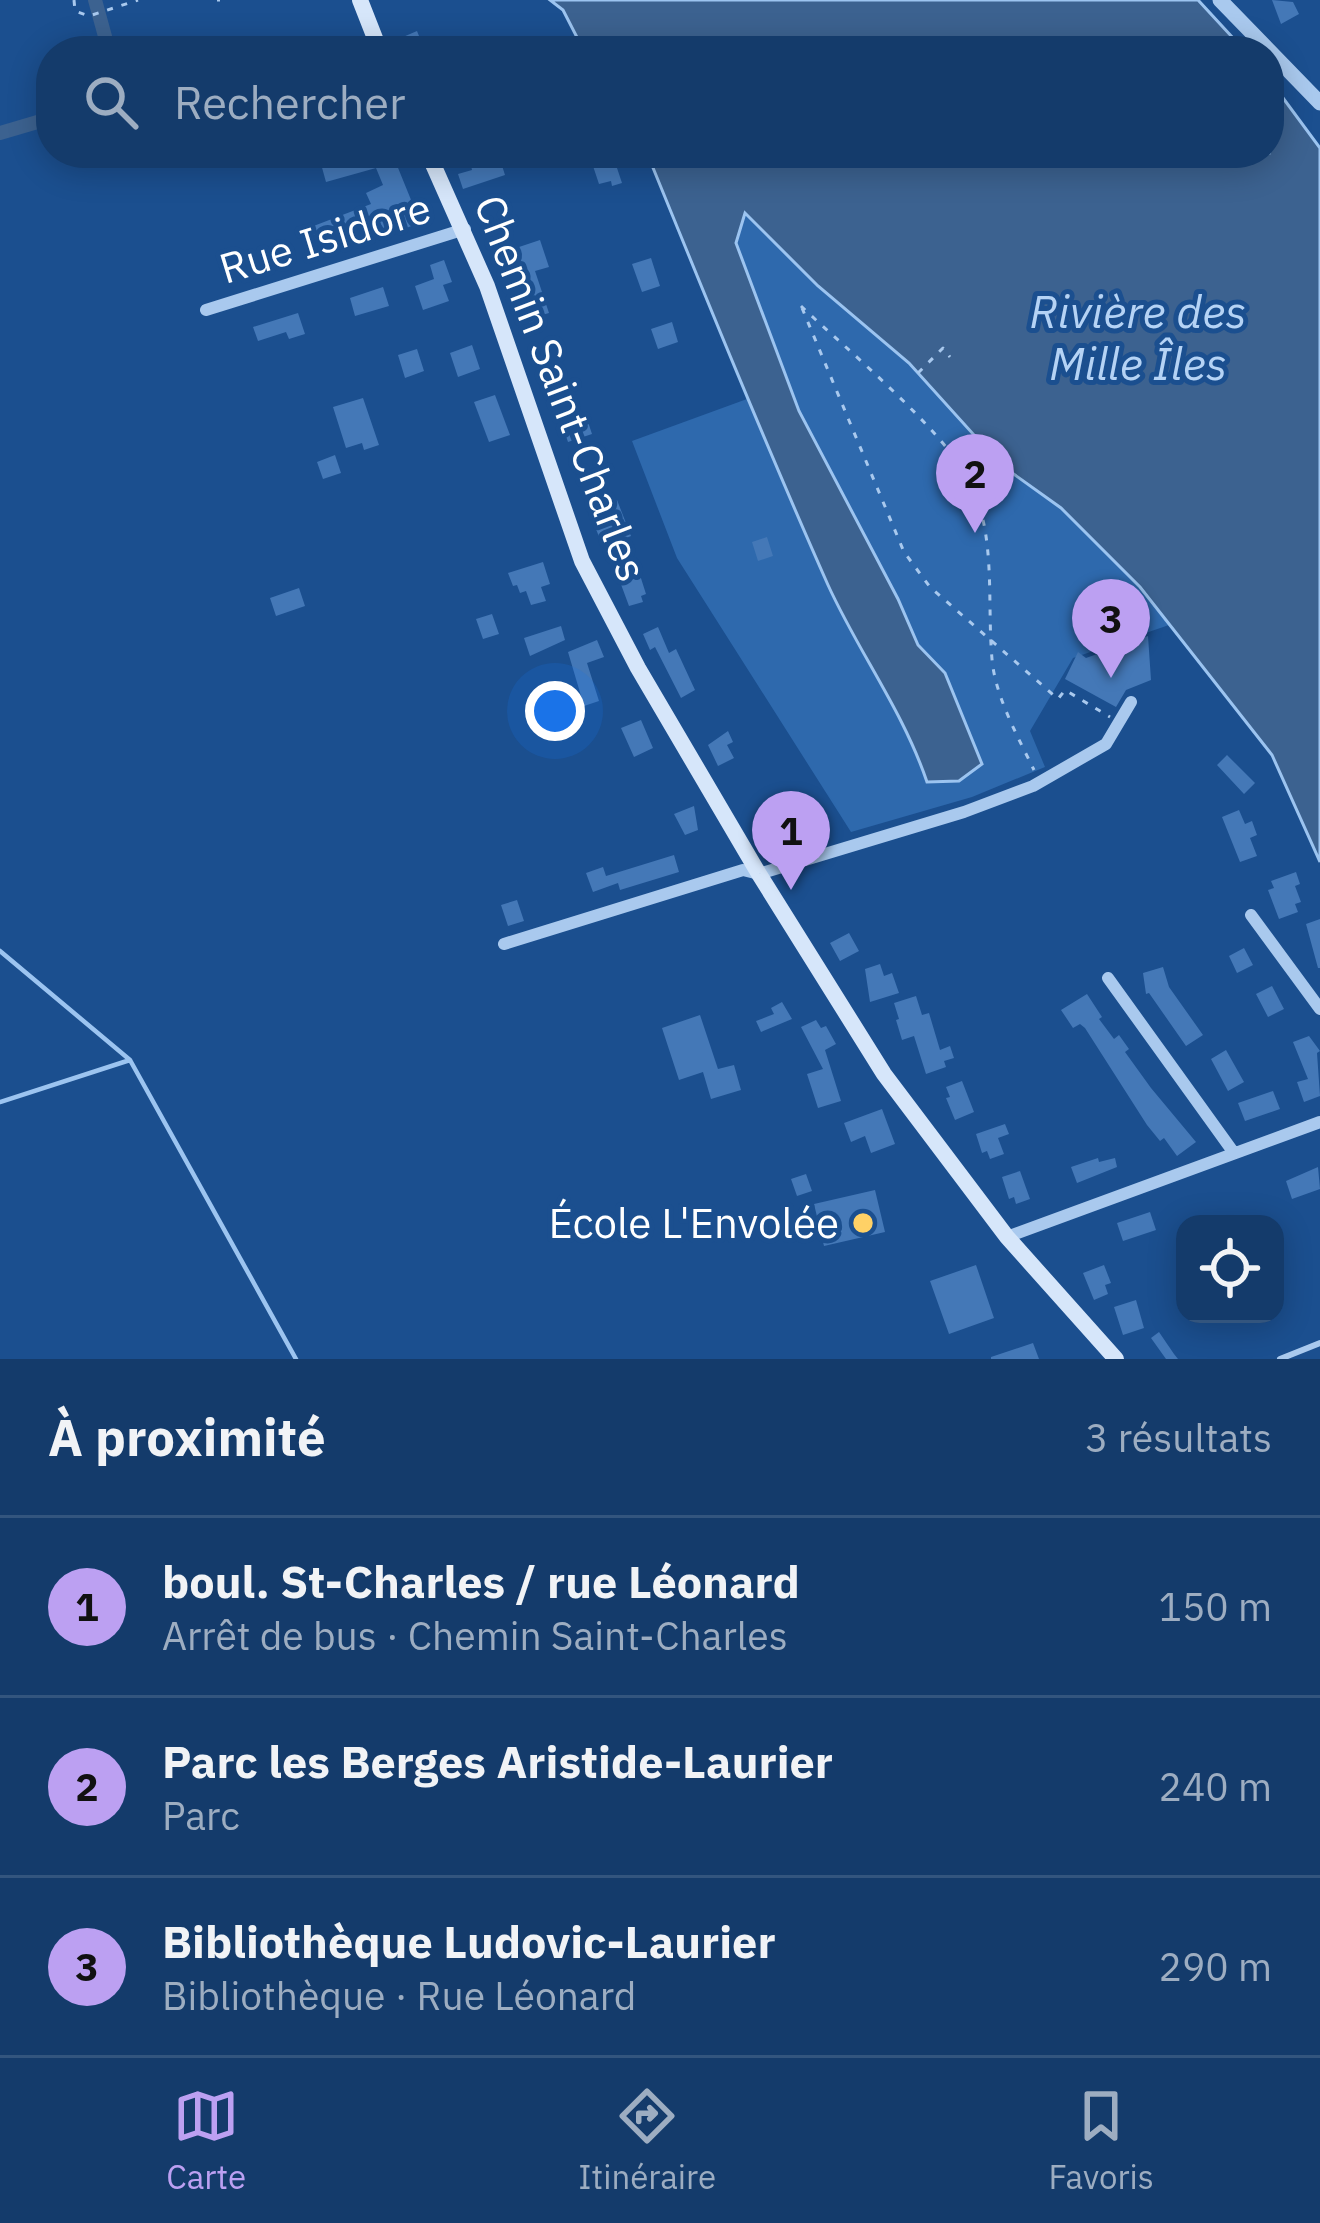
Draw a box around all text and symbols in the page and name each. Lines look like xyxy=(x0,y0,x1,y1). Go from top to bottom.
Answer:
search box xyxy=(36,36,1284,168)
icon: search xyxy=(78,69,144,135)
text: Rechercher xyxy=(174,73,405,131)
street label: Rue Isidore xyxy=(213,179,437,296)
street label: Chemin Saint-Charles xyxy=(462,187,660,589)
water label: Rivière des Mille Îles xyxy=(1030,282,1246,392)
pin: 2 xyxy=(936,434,1014,533)
pin: 3 xyxy=(1072,579,1150,678)
your location xyxy=(525,681,585,741)
pin: 1 xyxy=(752,791,830,890)
place label: École L'Envolée xyxy=(548,1195,839,1250)
marker: École L'Envolée xyxy=(850,1210,876,1236)
map controls xyxy=(1176,1215,1284,1323)
button: locate xyxy=(1176,1215,1284,1323)
text: À proximité xyxy=(48,1404,326,1470)
text: 3 résultats xyxy=(1085,1412,1272,1463)
text: boul. St-Charles / rue Léonard xyxy=(162,1552,800,1610)
text: 1 xyxy=(75,1581,99,1632)
text: 150 m xyxy=(1159,1581,1272,1632)
text: Arrêt de bus · Chemin Saint-Charles xyxy=(162,1610,788,1661)
text: Parc les Berges Aristide-Laurier xyxy=(162,1732,833,1790)
text: 2 xyxy=(75,1761,99,1812)
text: 240 m xyxy=(1159,1761,1272,1812)
text: Parc xyxy=(162,1790,240,1841)
text: Bibliothèque Ludovic-Laurier xyxy=(162,1912,776,1970)
text: 3 xyxy=(75,1941,99,1992)
text: 290 m xyxy=(1159,1941,1272,1992)
text: Bibliothèque · Rue Léonard xyxy=(162,1970,636,2021)
tab: Carte xyxy=(166,2083,246,2198)
tab: Itinéraire xyxy=(578,2083,716,2198)
tab: Favoris xyxy=(1048,2083,1154,2198)

